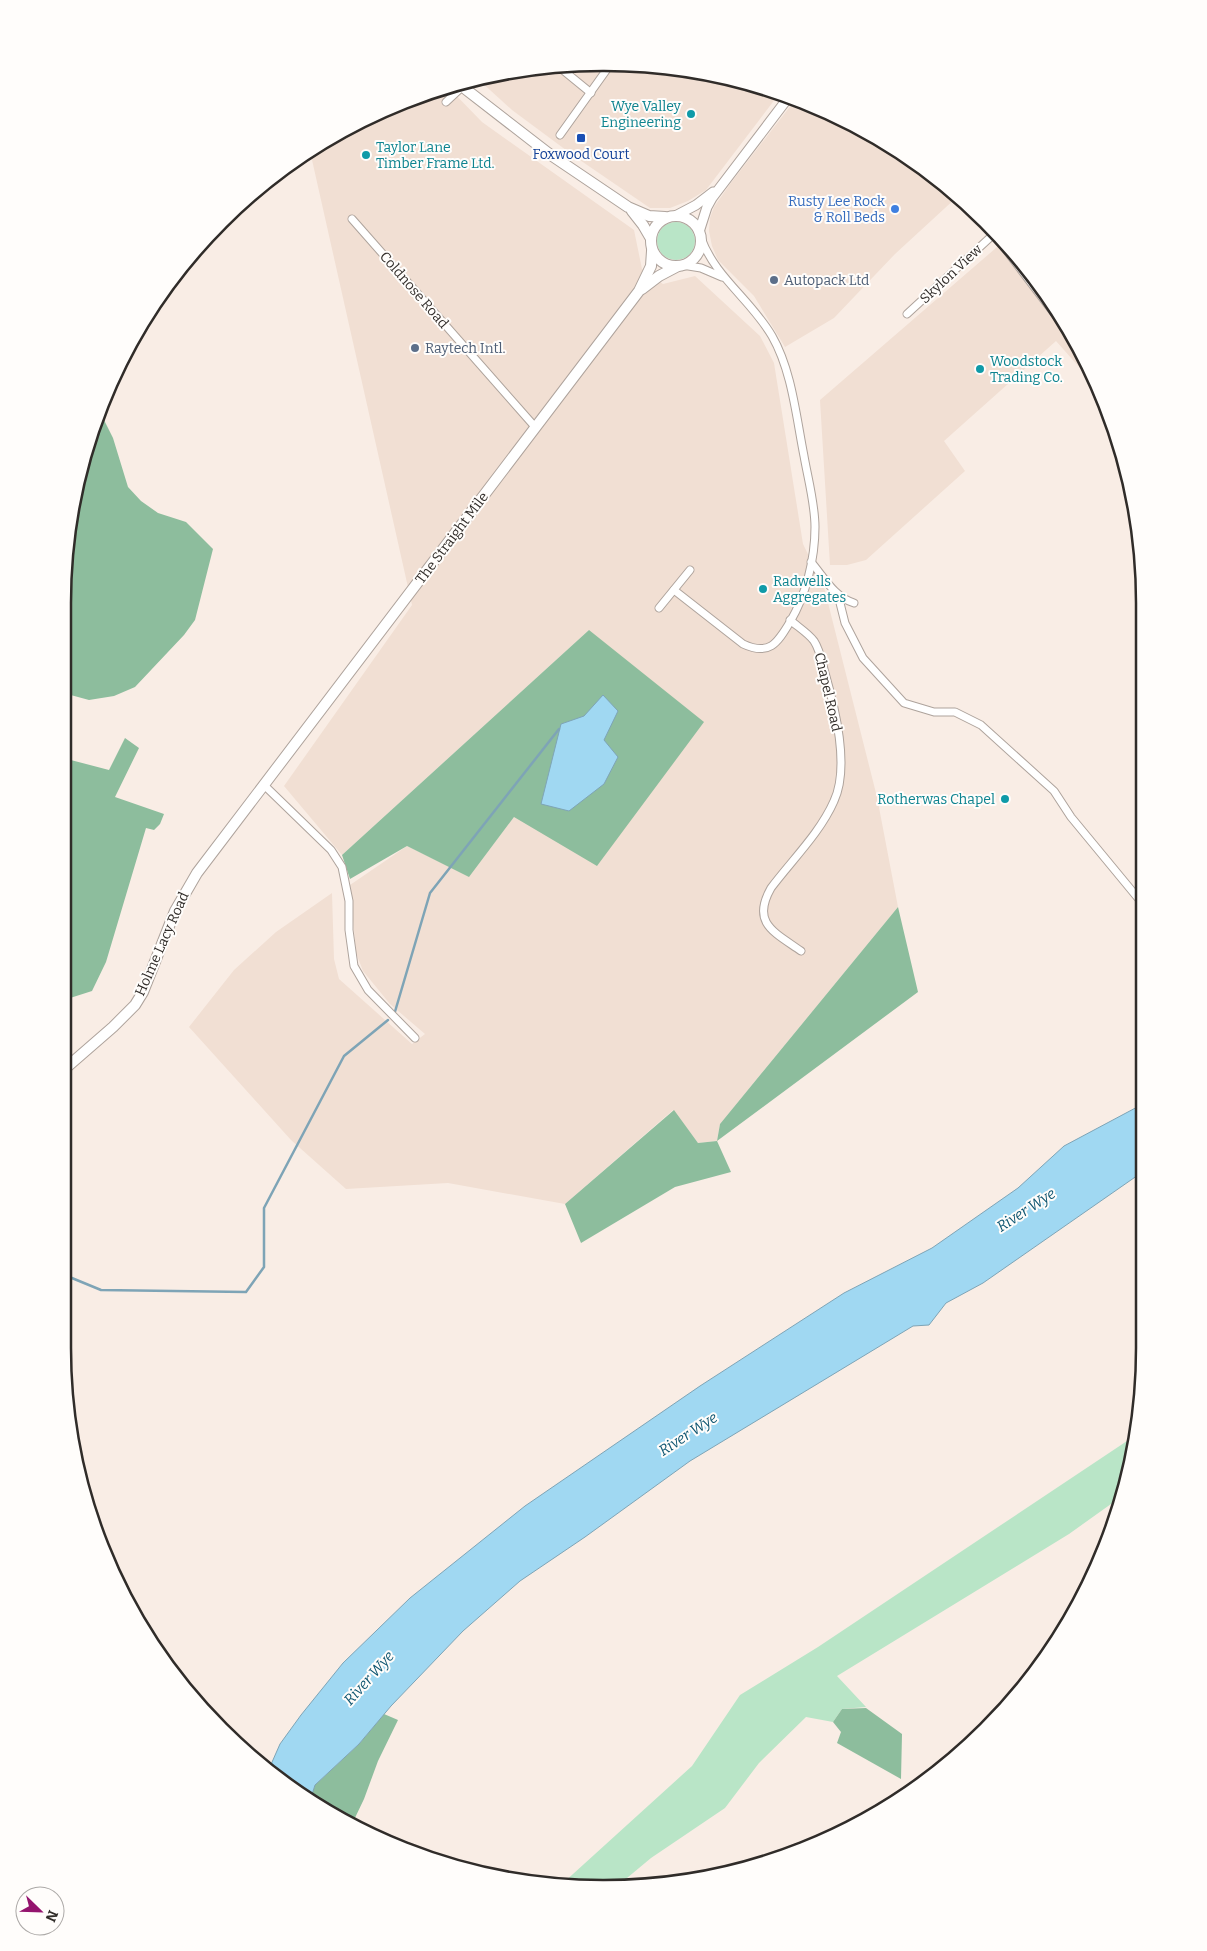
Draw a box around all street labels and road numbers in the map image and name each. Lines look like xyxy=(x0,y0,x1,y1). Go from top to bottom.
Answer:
street label: Skylon View xyxy=(916,240,986,307)
street label: Coldnose Road xyxy=(376,248,452,332)
street label: The Straight Mile xyxy=(412,489,492,587)
street label: Chapel Road xyxy=(811,651,845,733)
street label: Holme Lacy Road xyxy=(131,889,193,999)

